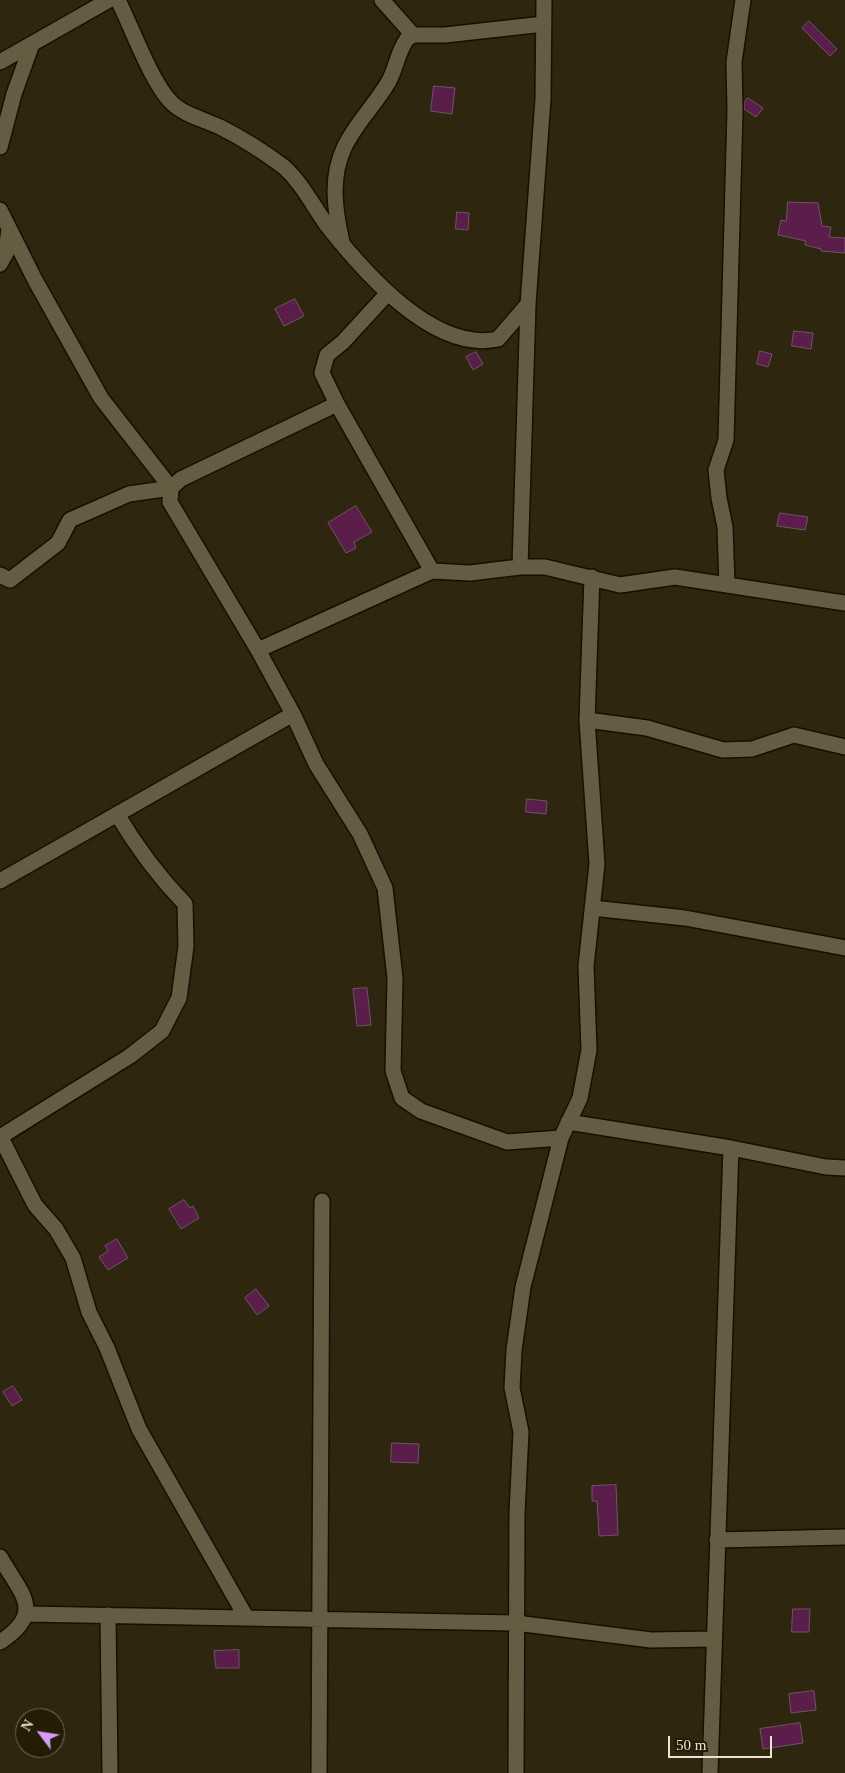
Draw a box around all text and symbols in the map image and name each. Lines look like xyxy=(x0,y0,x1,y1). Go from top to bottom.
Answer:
north arrow xyxy=(15,1708,65,1758)
text: N xyxy=(19,1717,37,1734)
scale bar xyxy=(670,1726,774,1758)
text: 50 m xyxy=(676,1737,706,1753)

